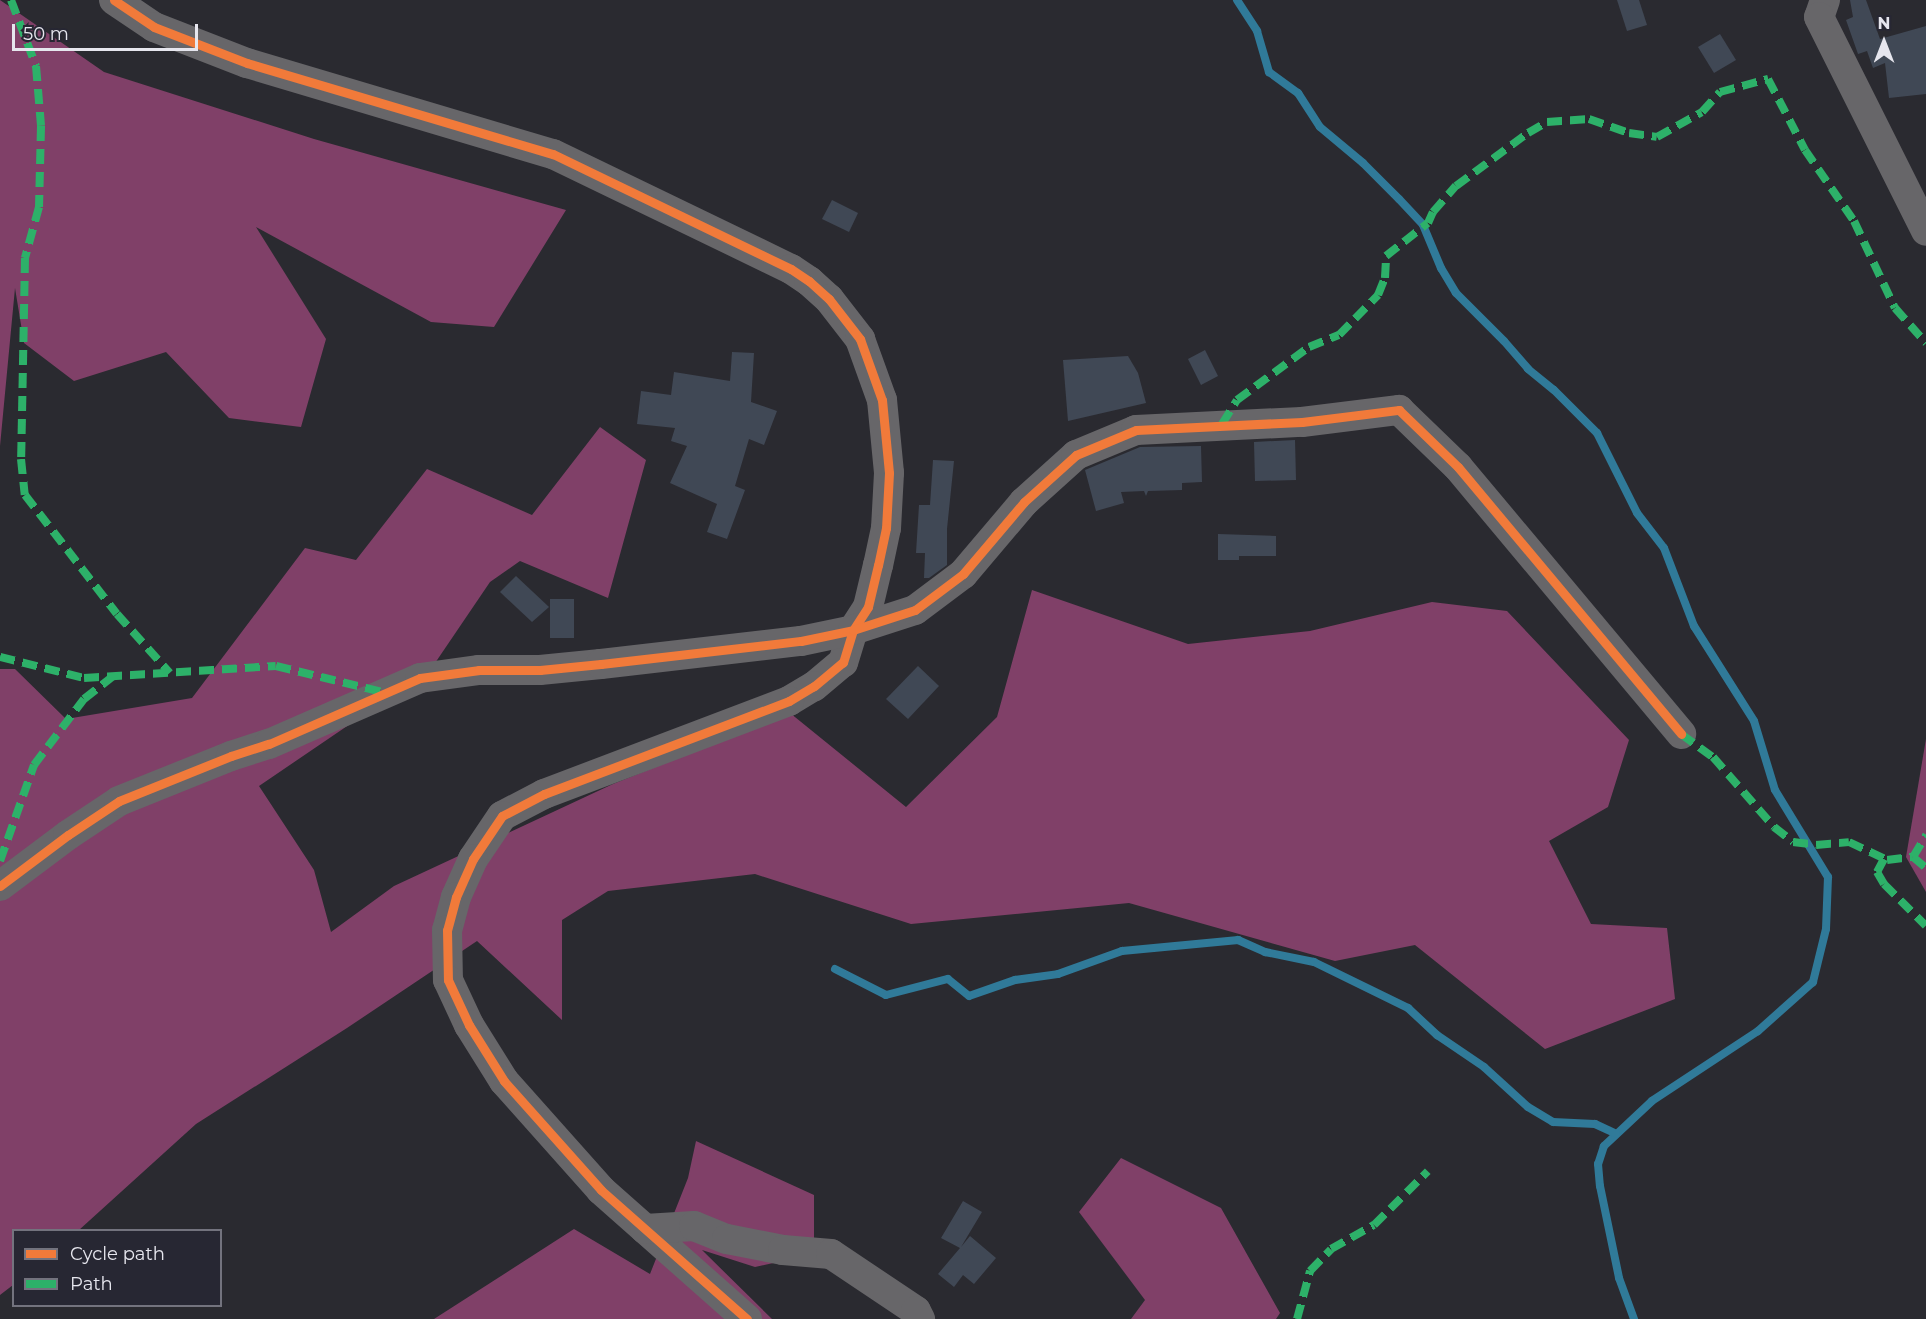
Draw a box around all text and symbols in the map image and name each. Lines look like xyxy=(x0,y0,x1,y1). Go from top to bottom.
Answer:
scale bar xyxy=(15,12,201,50)
north arrow xyxy=(1854,12,1914,72)
text: N xyxy=(1878,14,1890,33)
text: 50 m xyxy=(23,23,69,45)
legend xyxy=(12,1229,222,1307)
text: Cycle path xyxy=(70,1243,165,1265)
text: Path xyxy=(70,1273,113,1295)

